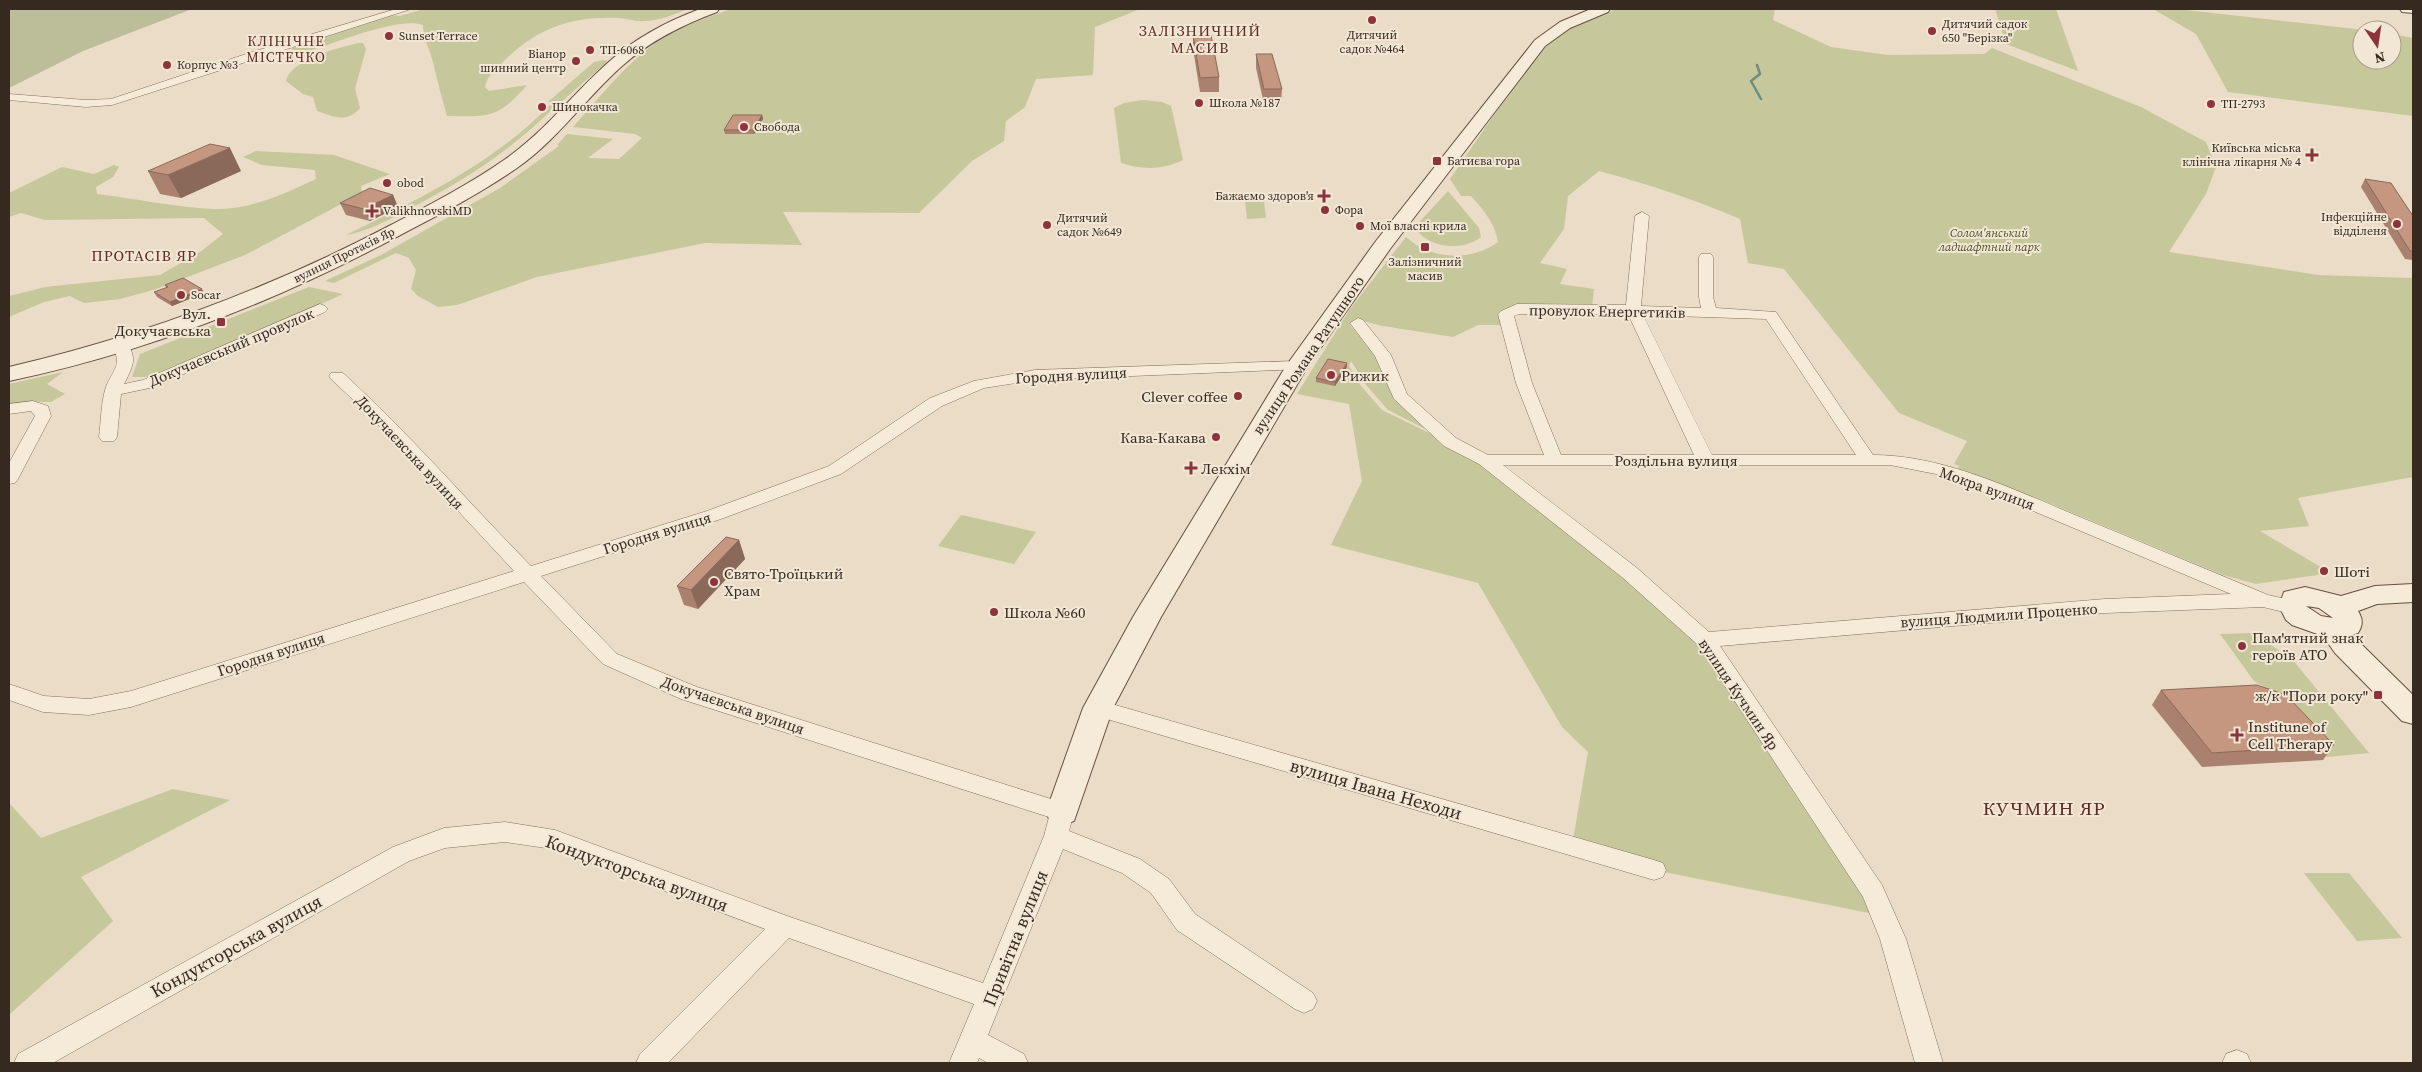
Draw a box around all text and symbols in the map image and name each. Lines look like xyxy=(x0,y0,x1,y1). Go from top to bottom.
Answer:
marker: Дитячий садок №464 xyxy=(1366,14,1378,26)
place label: Дитячий садок 650 "Берізка" xyxy=(1942,16,2028,46)
district label: ЗАЛІЗНИЧНИЙ МАСИВ xyxy=(1139,20,1261,58)
north arrow xyxy=(2352,20,2402,70)
marker: Дитячий садок 650 "Берізка" xyxy=(1926,25,1938,37)
place label: Дитячий садок №464 xyxy=(1340,27,1404,57)
place label: Sunset Terrace xyxy=(399,28,478,44)
marker: Sunset Terrace xyxy=(383,30,395,42)
district label: КЛІНІЧНЕ МІСТЕЧКО xyxy=(246,31,326,67)
place label: ТП-6068 xyxy=(600,42,644,58)
marker: ТП-6068 xyxy=(584,44,596,56)
place label: Віанор шинний центр xyxy=(480,46,566,76)
text: N xyxy=(2373,47,2387,69)
marker: Віанор шинний центр xyxy=(570,55,582,67)
place label: Корпус №3 xyxy=(177,57,238,73)
marker: Корпус №3 xyxy=(161,59,173,71)
place label: Школа №187 xyxy=(1209,95,1280,111)
place label: ТП-2793 xyxy=(2221,96,2265,112)
marker: Школа №187 xyxy=(1193,97,1205,109)
marker: ТП-2793 xyxy=(2205,98,2217,110)
place label: Шинокачка xyxy=(552,99,619,115)
marker: Шинокачка xyxy=(536,101,548,113)
place label: Свобода xyxy=(754,119,801,135)
marker: Свобода xyxy=(738,121,750,133)
place label: Київська міська клінічна лікарня № 4 xyxy=(2182,140,2302,170)
marker: Київська міська клінічна лікарня № 4 xyxy=(2305,148,2319,162)
place label: Батиєва гора xyxy=(1447,153,1521,169)
marker: Батиєва гора xyxy=(1431,155,1443,167)
place label: obod xyxy=(397,175,424,191)
marker: obod xyxy=(381,177,393,189)
place label: Бажаємо здоров'я xyxy=(1215,188,1314,204)
marker: Бажаємо здоров'я xyxy=(1318,190,1330,202)
place label: Фора xyxy=(1335,202,1364,218)
place label: ValikhnovskiMD xyxy=(383,203,472,219)
marker: ValikhnovskiMD xyxy=(365,204,379,218)
marker: Фора xyxy=(1319,204,1331,216)
place label: Інфекційне відділеня xyxy=(2321,209,2387,239)
place label: Дитячий садок №649 xyxy=(1057,210,1122,240)
place label: Мої власні крила xyxy=(1370,218,1468,234)
marker: Інфекційне відділеня xyxy=(2391,218,2403,230)
marker: Дитячий садок №649 xyxy=(1041,219,1053,231)
marker: Мої власні крила xyxy=(1354,220,1366,232)
street label: вулиця Протасів Яр xyxy=(291,224,397,286)
park label: Солом'янський ладшафтний парк xyxy=(1937,225,2040,255)
marker: Залізничний масив xyxy=(1419,241,1431,253)
district label: ПРОТАСІВ ЯР xyxy=(91,245,197,266)
place label: Залізничний масив xyxy=(1388,254,1462,284)
street label: вулиця Романа Ратушного xyxy=(1247,272,1369,438)
place label: Socar xyxy=(191,287,221,303)
marker: Socar xyxy=(175,289,187,301)
street label: провулок Енергетиків xyxy=(1529,299,1686,323)
street label: Докучаєвський провулок xyxy=(145,302,317,391)
place label: Вул. Докучаєвська xyxy=(115,303,211,341)
marker: Вул. Докучаєвська xyxy=(215,316,227,328)
street label: Городня вулиця xyxy=(1015,362,1127,388)
place label: Рижик xyxy=(1341,365,1389,386)
marker: Рижик xyxy=(1325,369,1337,381)
place label: Clever coffee xyxy=(1141,386,1228,407)
street label: Докучаєвська вулиця xyxy=(351,390,469,514)
marker: Clever coffee xyxy=(1232,390,1244,402)
place label: Кава-Какава xyxy=(1120,427,1206,448)
marker: Кава-Какава xyxy=(1210,431,1222,443)
street label: Роздільна вулиця xyxy=(1614,450,1738,471)
place label: Лекхім xyxy=(1201,458,1251,479)
street label: Мокра вулиця xyxy=(1937,461,2037,515)
marker: Лекхім xyxy=(1185,462,1197,474)
street label: Городня вулиця xyxy=(600,507,714,559)
place label: Шоті xyxy=(2334,561,2370,582)
place label: Свято-Троїцький Храм xyxy=(724,563,844,601)
marker: Шоті xyxy=(2318,565,2330,577)
marker: Свято-Троїцький Храм xyxy=(708,576,720,588)
street label: вулиця Людмили Проценко xyxy=(1900,598,2098,632)
place label: Школа №60 xyxy=(1004,602,1086,623)
marker: Школа №60 xyxy=(988,606,1000,618)
street label: Городня вулиця xyxy=(215,627,327,681)
place label: Пам'ятний знак героїв АТО xyxy=(2252,627,2364,665)
street label: вулиця Кучмин Яр xyxy=(1694,634,1784,754)
marker: Пам'ятний знак героїв АТО xyxy=(2236,640,2248,652)
street label: Докучаєвська вулиця xyxy=(659,671,807,739)
place label: ж/к "Пори року" xyxy=(2255,685,2368,706)
marker: ж/к "Пори року" xyxy=(2372,689,2384,701)
place label: Institune of Cell Therapy xyxy=(2248,716,2333,754)
marker: Institune of Cell Therapy xyxy=(2230,728,2244,742)
street label: вулиця Івана Неходи xyxy=(1287,752,1465,826)
district label: КУЧМИН ЯР xyxy=(1983,795,2105,821)
street label: Кондукторська вулиця xyxy=(542,828,732,918)
street label: Привітна вулиця xyxy=(976,866,1054,1010)
street label: Кондукторська вулиця xyxy=(146,888,326,1004)

